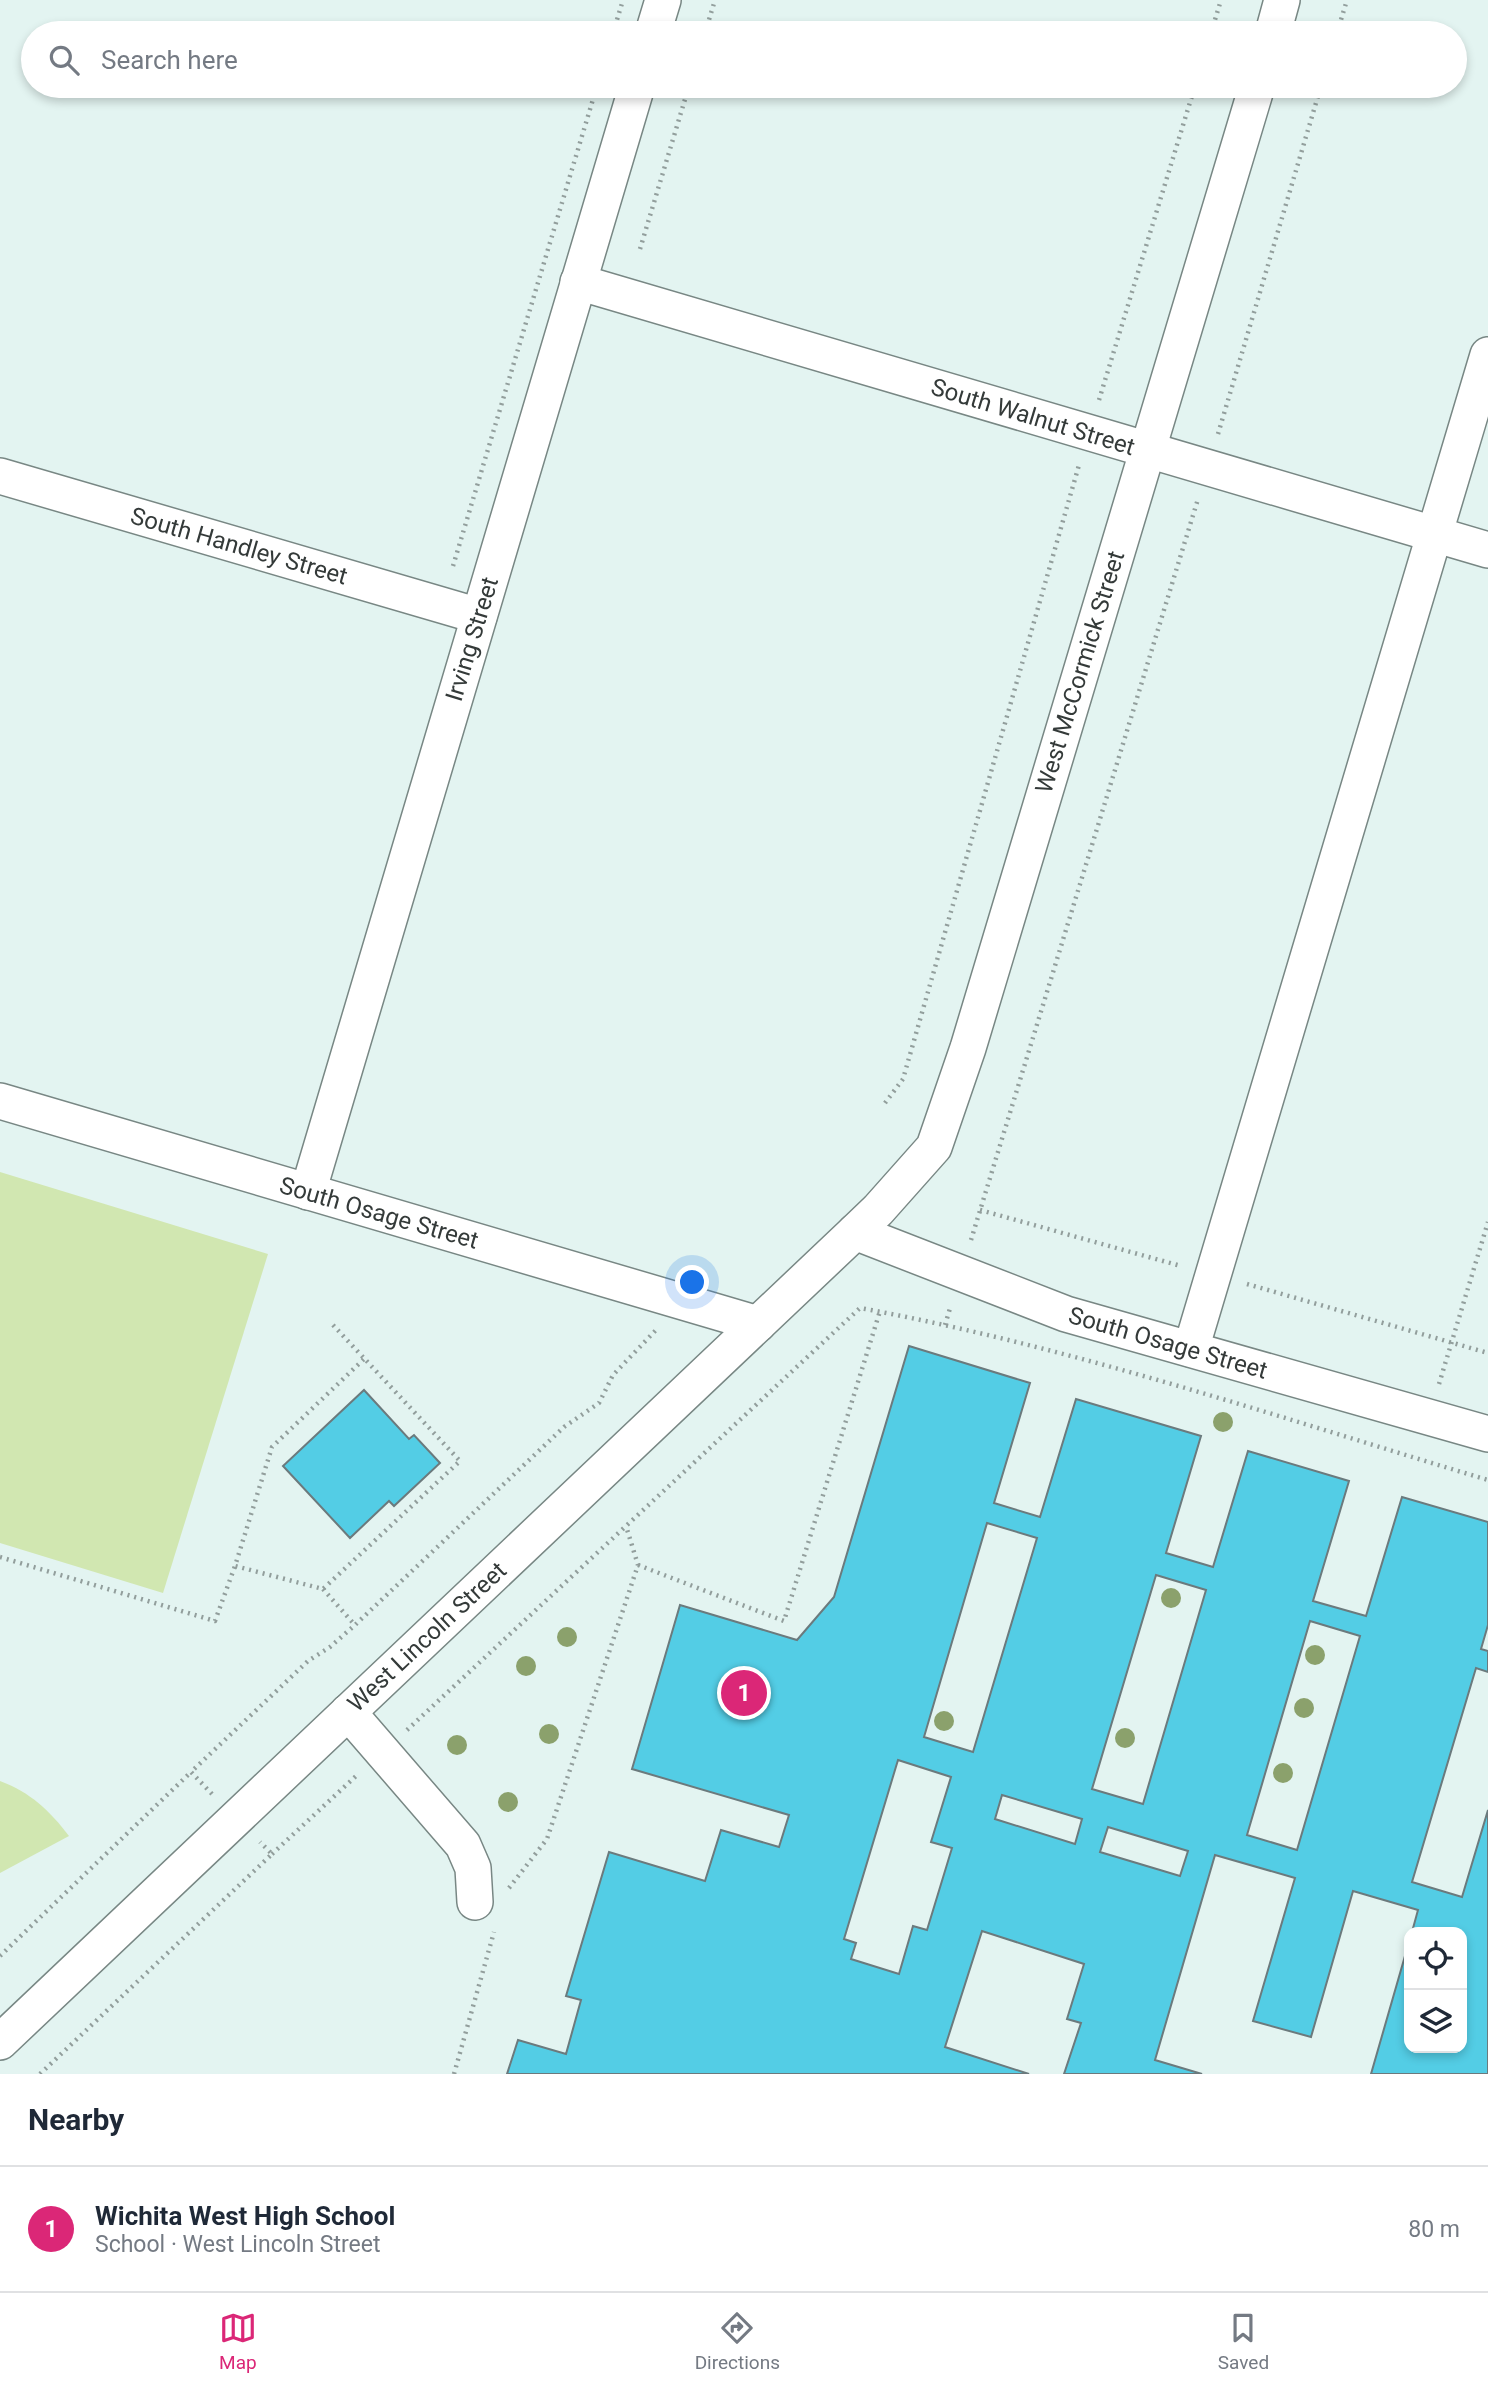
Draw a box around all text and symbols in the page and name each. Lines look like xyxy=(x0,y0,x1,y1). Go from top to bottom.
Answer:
search box xyxy=(21,21,1467,98)
icon: search xyxy=(45,41,83,79)
text: Search here xyxy=(101,45,238,75)
street label: South Walnut Street xyxy=(928,373,1138,461)
street label: South Handley Street xyxy=(127,502,351,590)
street label: West McCormick Street xyxy=(1030,547,1130,796)
street label: Irving Street xyxy=(440,573,504,704)
street label: South Osage Street xyxy=(276,1171,482,1255)
your location xyxy=(675,1265,709,1299)
street label: South Osage Street xyxy=(1065,1301,1271,1385)
street label: West Lincoln Street xyxy=(342,1556,512,1718)
pin: 1 xyxy=(721,1667,767,1719)
map controls xyxy=(1404,1927,1467,2053)
button: locate xyxy=(1404,1927,1467,1990)
button: layers xyxy=(1404,1990,1467,2053)
text: Nearby xyxy=(28,2102,124,2137)
text: Wichita West High School xyxy=(95,2201,395,2231)
text: 1 xyxy=(44,2216,58,2243)
text: 80 m xyxy=(1408,2216,1460,2243)
text: School · West Lincoln Street xyxy=(95,2231,380,2258)
tab: Map xyxy=(219,2309,257,2374)
tab: Directions xyxy=(695,2309,780,2374)
tab: Saved xyxy=(1218,2309,1269,2374)

